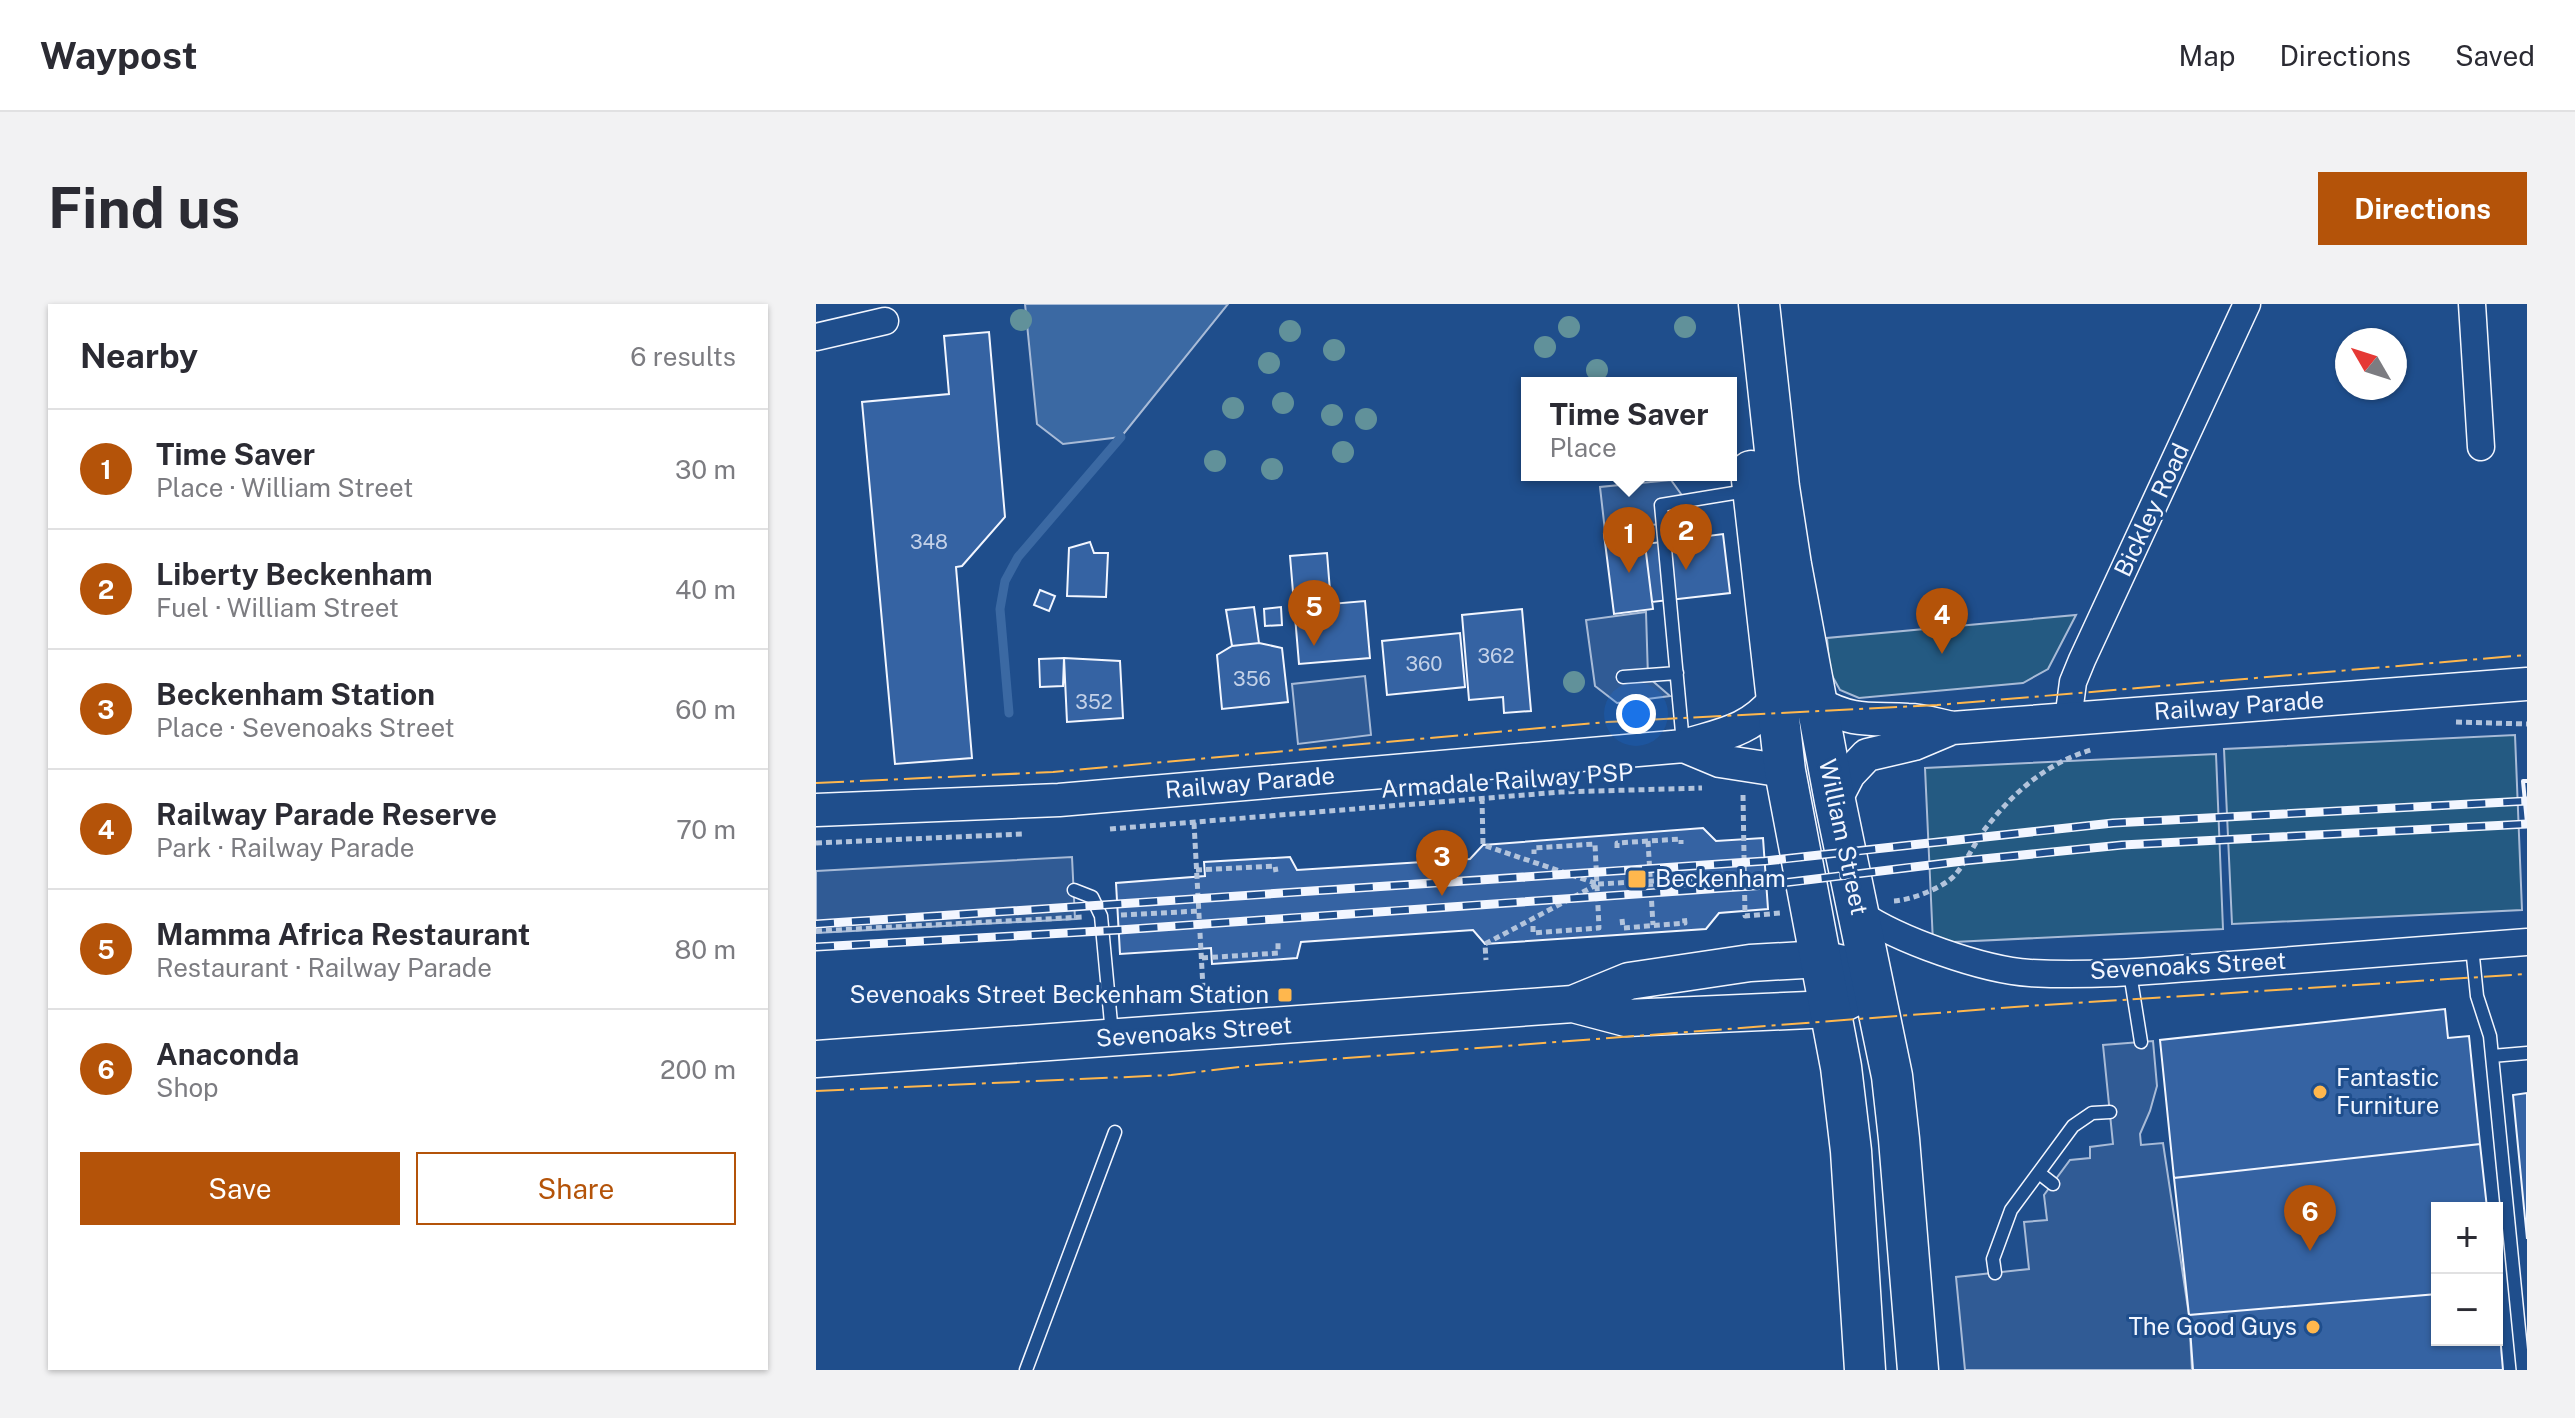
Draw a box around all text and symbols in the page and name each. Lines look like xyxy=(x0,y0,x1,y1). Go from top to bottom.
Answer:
text: Waypost xyxy=(40,33,198,78)
text: Map xyxy=(2179,39,2235,72)
text: Directions xyxy=(2279,39,2411,72)
text: Saved xyxy=(2455,39,2535,72)
button: Directions xyxy=(2318,172,2527,245)
text: Find us xyxy=(48,175,240,241)
north arrow xyxy=(2335,328,2407,400)
text: Nearby xyxy=(80,336,198,376)
text: 6 results xyxy=(630,341,736,372)
popup xyxy=(1521,377,1737,481)
text: Time Saver xyxy=(1549,396,1709,432)
text: Place xyxy=(1549,432,1617,463)
text: Time Saver xyxy=(156,436,315,472)
street label: Bickley Road xyxy=(2108,438,2194,581)
text: 1 xyxy=(100,454,112,485)
text: 30 m xyxy=(675,454,736,485)
text: Place · William Street xyxy=(156,472,413,503)
pin: 2 xyxy=(1660,504,1712,570)
pin: 1 xyxy=(1603,507,1655,573)
house number: 348 xyxy=(910,530,948,554)
text: Liberty Beckenham xyxy=(156,556,433,592)
text: 2 xyxy=(98,574,114,605)
text: 40 m xyxy=(675,574,736,605)
pin: 5 xyxy=(1288,580,1340,646)
pin: 4 xyxy=(1916,588,1968,654)
text: Fuel · William Street xyxy=(156,592,399,623)
house number: 362 xyxy=(1478,644,1514,668)
house number: 360 xyxy=(1405,652,1443,676)
house number: 356 xyxy=(1233,667,1271,691)
text: Beckenham Station xyxy=(156,676,435,712)
street label: Railway Parade xyxy=(2153,685,2325,725)
house number: 352 xyxy=(1075,690,1113,714)
text: 3 xyxy=(97,694,115,725)
text: 60 m xyxy=(675,694,736,725)
your location xyxy=(1616,694,1656,734)
text: Place · Sevenoaks Street xyxy=(156,712,455,743)
street label: William Street xyxy=(1814,756,1874,917)
street label: Armadale Railway PSP xyxy=(1380,757,1634,803)
street label: Railway Parade xyxy=(1164,761,1336,803)
text: Railway Parade Reserve xyxy=(156,796,497,832)
text: 4 xyxy=(97,814,115,845)
text: 70 m xyxy=(676,814,736,845)
pin: 3 xyxy=(1416,830,1468,896)
text: Park · Railway Parade xyxy=(156,832,415,863)
place label: Beckenham xyxy=(1655,864,1786,892)
marker: Beckenham xyxy=(1626,868,1648,890)
text: Mamma Africa Restaurant xyxy=(156,916,530,952)
text: 5 xyxy=(97,934,115,965)
text: 80 m xyxy=(675,934,736,965)
street label: Sevenoaks Street xyxy=(2089,946,2287,984)
text: Restaurant · Railway Parade xyxy=(156,952,492,983)
place label: Sevenoaks Street Beckenham Station xyxy=(850,980,1269,1008)
marker: Sevenoaks Street Beckenham Station xyxy=(1276,986,1294,1004)
street label: Sevenoaks Street xyxy=(1095,1010,1293,1052)
text: Anaconda xyxy=(156,1036,299,1072)
text: 6 xyxy=(97,1054,115,1085)
text: 200 m xyxy=(660,1054,736,1085)
place label: Fantastic Furniture xyxy=(2336,1063,2439,1119)
text: Shop xyxy=(156,1072,219,1103)
marker: Fantastic Furniture xyxy=(2311,1083,2329,1101)
button: Save xyxy=(80,1152,400,1225)
button: Share xyxy=(416,1152,736,1225)
pin: 6 xyxy=(2284,1185,2336,1251)
map controls xyxy=(2431,1202,2503,1346)
button: + xyxy=(2431,1202,2503,1274)
button: − xyxy=(2431,1274,2503,1346)
place label: The Good Guys xyxy=(2129,1312,2297,1340)
marker: The Good Guys xyxy=(2304,1318,2322,1336)

